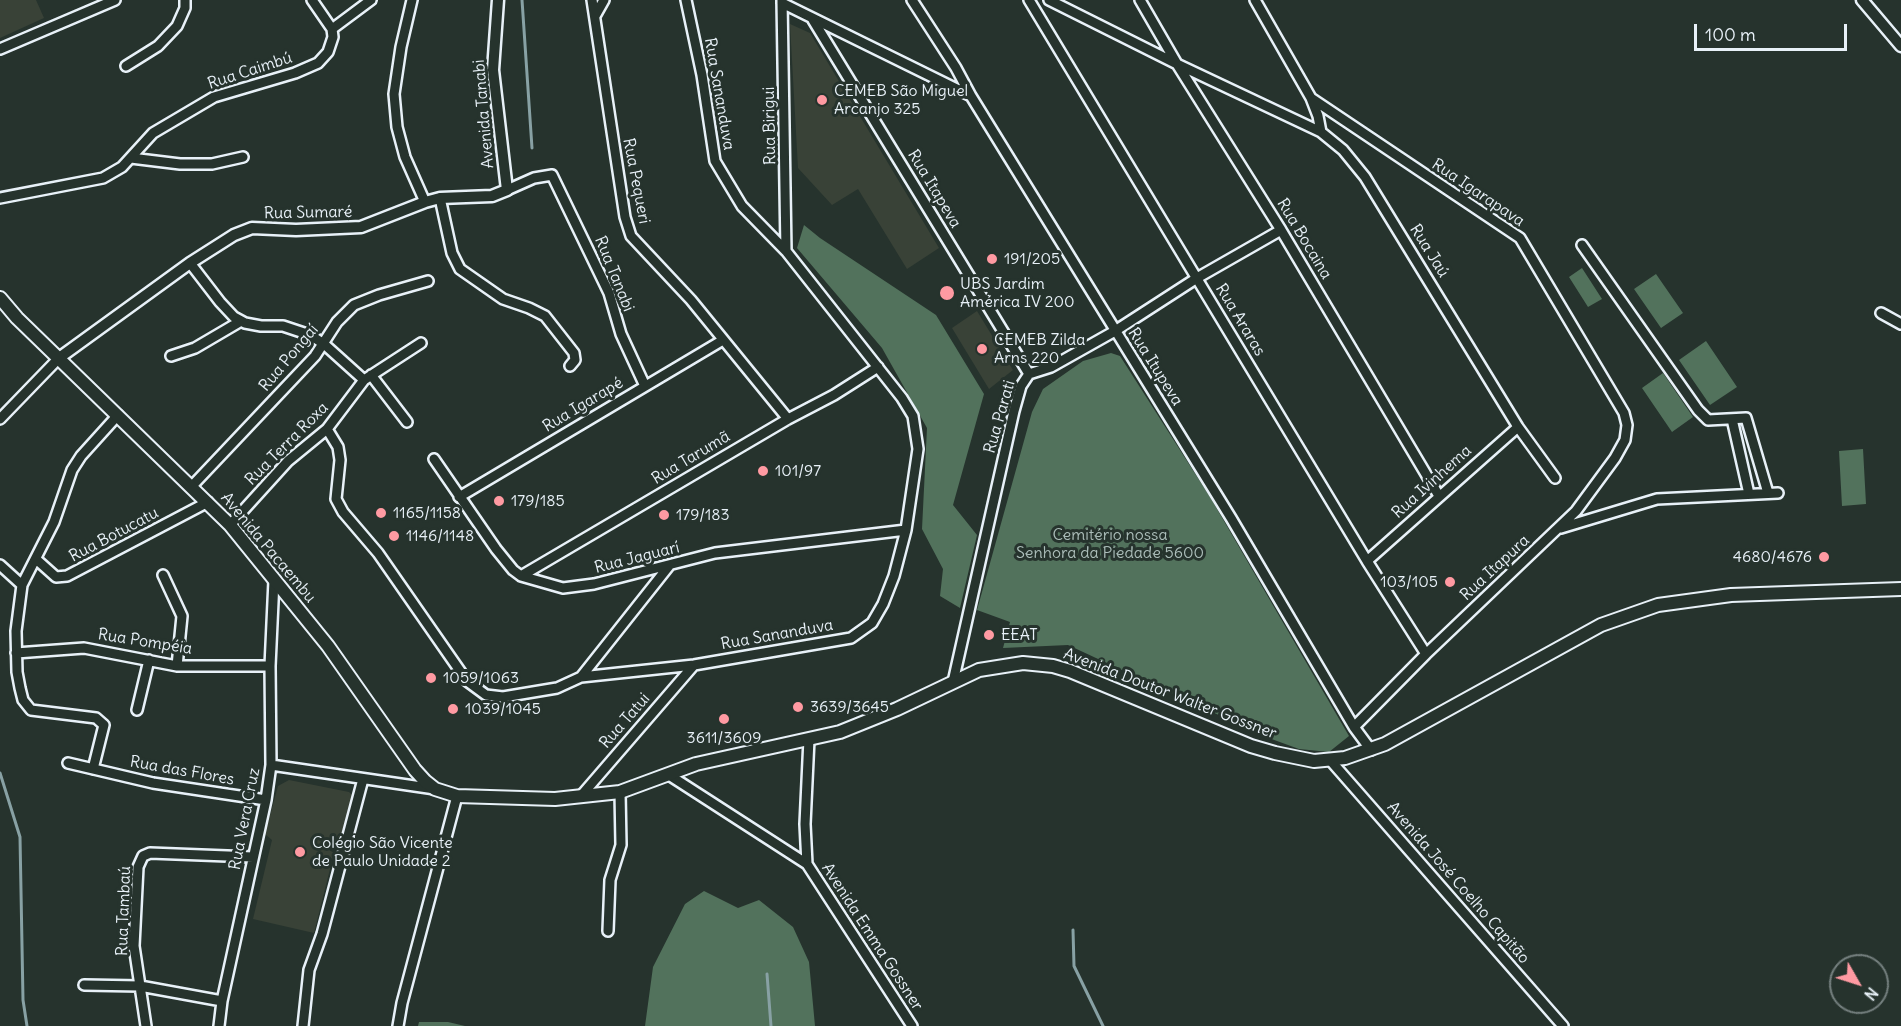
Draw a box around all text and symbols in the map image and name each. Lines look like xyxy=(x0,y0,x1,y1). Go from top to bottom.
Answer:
scale bar xyxy=(1697,12,1850,50)
text: 100 m xyxy=(1705,23,1756,46)
street label: Rua Sananduva xyxy=(700,36,738,152)
street label: Rua Caimbú xyxy=(205,48,295,94)
street label: Avenida Tanabi xyxy=(470,59,498,169)
place label: CEMEB São Miguel Arcanjo 325 xyxy=(834,81,968,119)
street label: Rua Birigui xyxy=(760,87,780,165)
marker: CEMEB São Miguel Arcanjo 325 xyxy=(815,93,829,107)
street label: Rua Pequeri xyxy=(618,137,654,225)
street label: Rua Itapeva xyxy=(903,146,965,232)
street label: Rua Igarapava xyxy=(1428,155,1528,231)
street label: Rua Bocaina xyxy=(1272,195,1336,283)
street label: Rua Sumaré xyxy=(264,203,352,223)
street label: Rua Jaú xyxy=(1405,221,1453,281)
street label: Rua Tanabi xyxy=(590,234,638,314)
place label: 191/205 xyxy=(1004,249,1060,269)
marker: 191/205 xyxy=(985,252,999,266)
place label: UBS Jardim América IV 200 xyxy=(960,274,1075,312)
street label: Rua Araras xyxy=(1211,280,1269,360)
marker: UBS Jardim América IV 200 xyxy=(938,284,956,302)
street label: Rua Pongaí xyxy=(255,321,323,395)
street label: Rua Itupeva xyxy=(1123,325,1187,409)
place label: CEMEB Zilda Arns 220 xyxy=(994,330,1085,368)
marker: CEMEB Zilda Arns 220 xyxy=(975,342,989,356)
street label: Rua Igarapé xyxy=(539,374,627,436)
street label: Rua Parati xyxy=(980,378,1020,456)
street label: Rua Terra Roxa xyxy=(241,398,333,490)
street label: Rua Tarumã xyxy=(648,427,734,489)
street label: Rua Ivinhema xyxy=(1388,441,1476,523)
place label: 101/97 xyxy=(775,461,821,481)
marker: 101/97 xyxy=(756,464,770,478)
street label: Avenida Pacaembu xyxy=(216,489,320,607)
place label: 179/185 xyxy=(511,491,565,511)
marker: 179/185 xyxy=(492,494,506,508)
street label: Rua Botucatu xyxy=(66,503,162,567)
place label: 1165/1158 xyxy=(393,503,461,523)
place label: 179/183 xyxy=(676,505,730,525)
marker: 1165/1158 xyxy=(374,506,388,520)
marker: 179/183 xyxy=(657,508,671,522)
park label: Cemitério nossa Senhora da Piedade 5600 xyxy=(1016,525,1204,563)
place label: 1146/1148 xyxy=(406,526,474,546)
marker: 1146/1148 xyxy=(387,529,401,543)
street label: Rua Itapura xyxy=(1457,531,1533,605)
street label: Rua Jaguarí xyxy=(593,538,681,578)
place label: 4680/4676 xyxy=(1733,547,1812,567)
marker: 4680/4676 xyxy=(1817,550,1831,564)
place label: 103/105 xyxy=(1380,572,1438,592)
marker: 103/105 xyxy=(1443,575,1457,589)
street label: Rua Sananduva xyxy=(719,616,835,654)
street label: Rua Pompéia xyxy=(97,625,193,659)
place label: EEAT xyxy=(1001,625,1038,645)
marker: EEAT xyxy=(982,628,996,642)
street label: Avenida Doutor Walter Gossner xyxy=(1061,644,1279,744)
place label: 1059/1063 xyxy=(443,668,519,688)
marker: 1059/1063 xyxy=(424,671,438,685)
street label: Rua Tatui xyxy=(596,689,654,753)
place label: 3639/3645 xyxy=(810,697,889,717)
place label: 1039/1045 xyxy=(465,699,541,719)
marker: 3639/3645 xyxy=(791,700,805,714)
marker: 1039/1045 xyxy=(446,702,460,716)
marker: 3611/3609 xyxy=(717,712,731,726)
place label: 3611/3609 xyxy=(687,728,761,748)
street label: Rua das Flores xyxy=(128,752,236,790)
street label: Rua Vera Cruz xyxy=(226,766,264,872)
street label: Avenida José Coelho Capitão xyxy=(1383,798,1533,968)
place label: Colégio São Vicente de Paulo Unidade 2 xyxy=(312,833,453,871)
marker: Colégio São Vicente de Paulo Unidade 2 xyxy=(293,845,307,859)
street label: Avenida Emma Gossner xyxy=(817,860,927,1014)
street label: Rua Tambaú xyxy=(113,866,135,956)
north arrow xyxy=(1829,954,1889,1014)
text: N xyxy=(1860,983,1883,1005)

